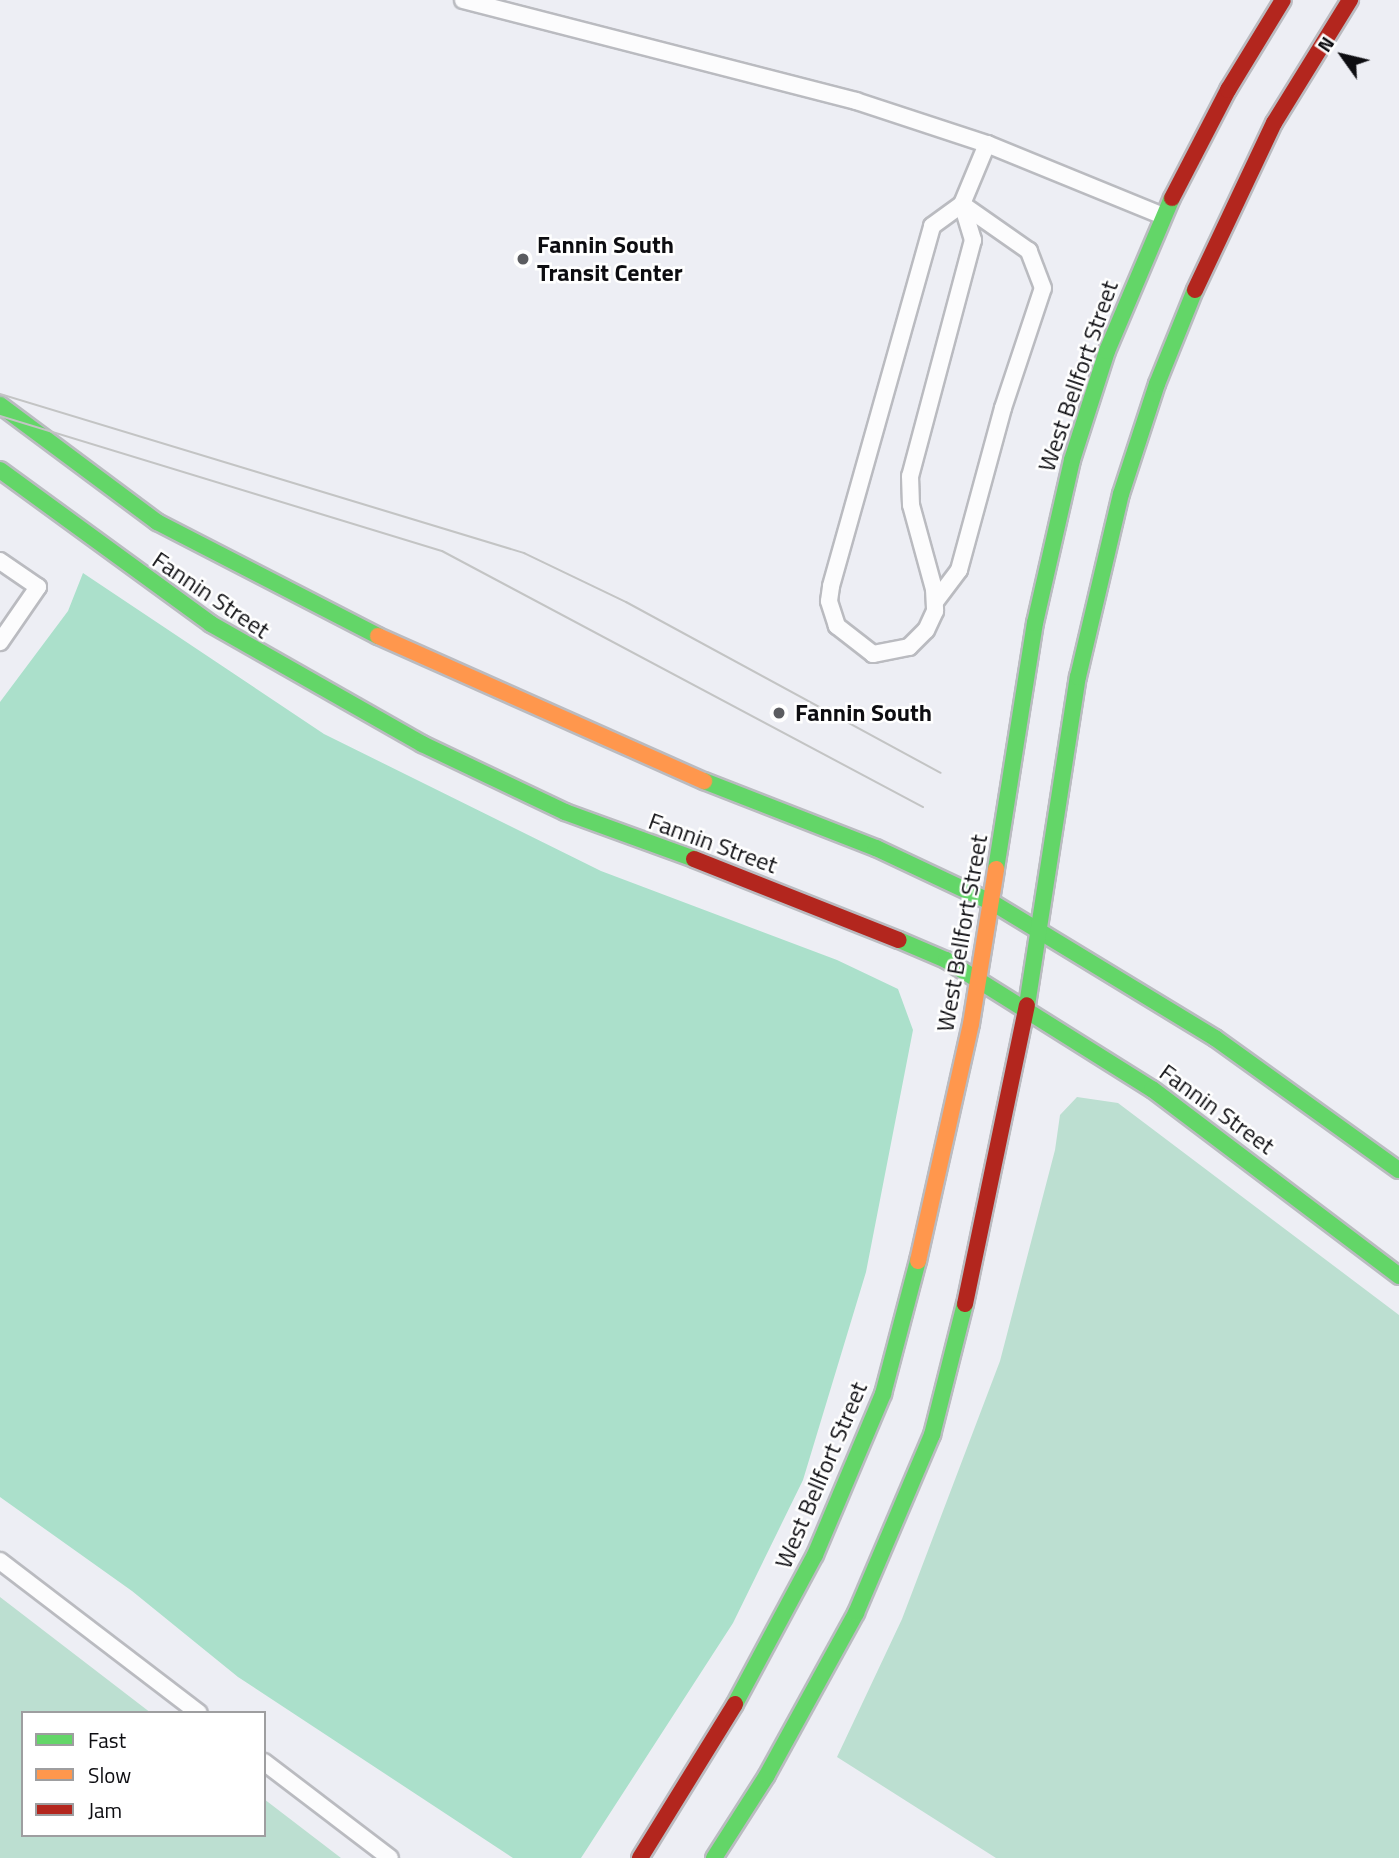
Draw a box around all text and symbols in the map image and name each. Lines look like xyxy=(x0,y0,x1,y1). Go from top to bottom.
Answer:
north arrow xyxy=(1308,21,1378,91)
text: N xyxy=(1309,30,1341,58)
place label: Fannin South Transit Center xyxy=(537,231,683,287)
marker: Fannin South Transit Center xyxy=(515,251,531,267)
street label: West Bellfort Street xyxy=(1032,277,1124,475)
street label: Fannin Street xyxy=(147,545,275,645)
place label: Fannin South xyxy=(795,699,932,727)
marker: Fannin South xyxy=(769,703,789,723)
street label: Fannin Street xyxy=(645,806,781,880)
street label: West Bellfort Street xyxy=(930,832,994,1034)
street label: Fannin Street xyxy=(1154,1058,1280,1160)
street label: West Bellfort Street xyxy=(769,1377,873,1573)
legend xyxy=(21,1711,266,1837)
text: Fast xyxy=(88,1724,126,1756)
text: Slow xyxy=(88,1759,131,1791)
text: Jam xyxy=(88,1794,122,1826)

